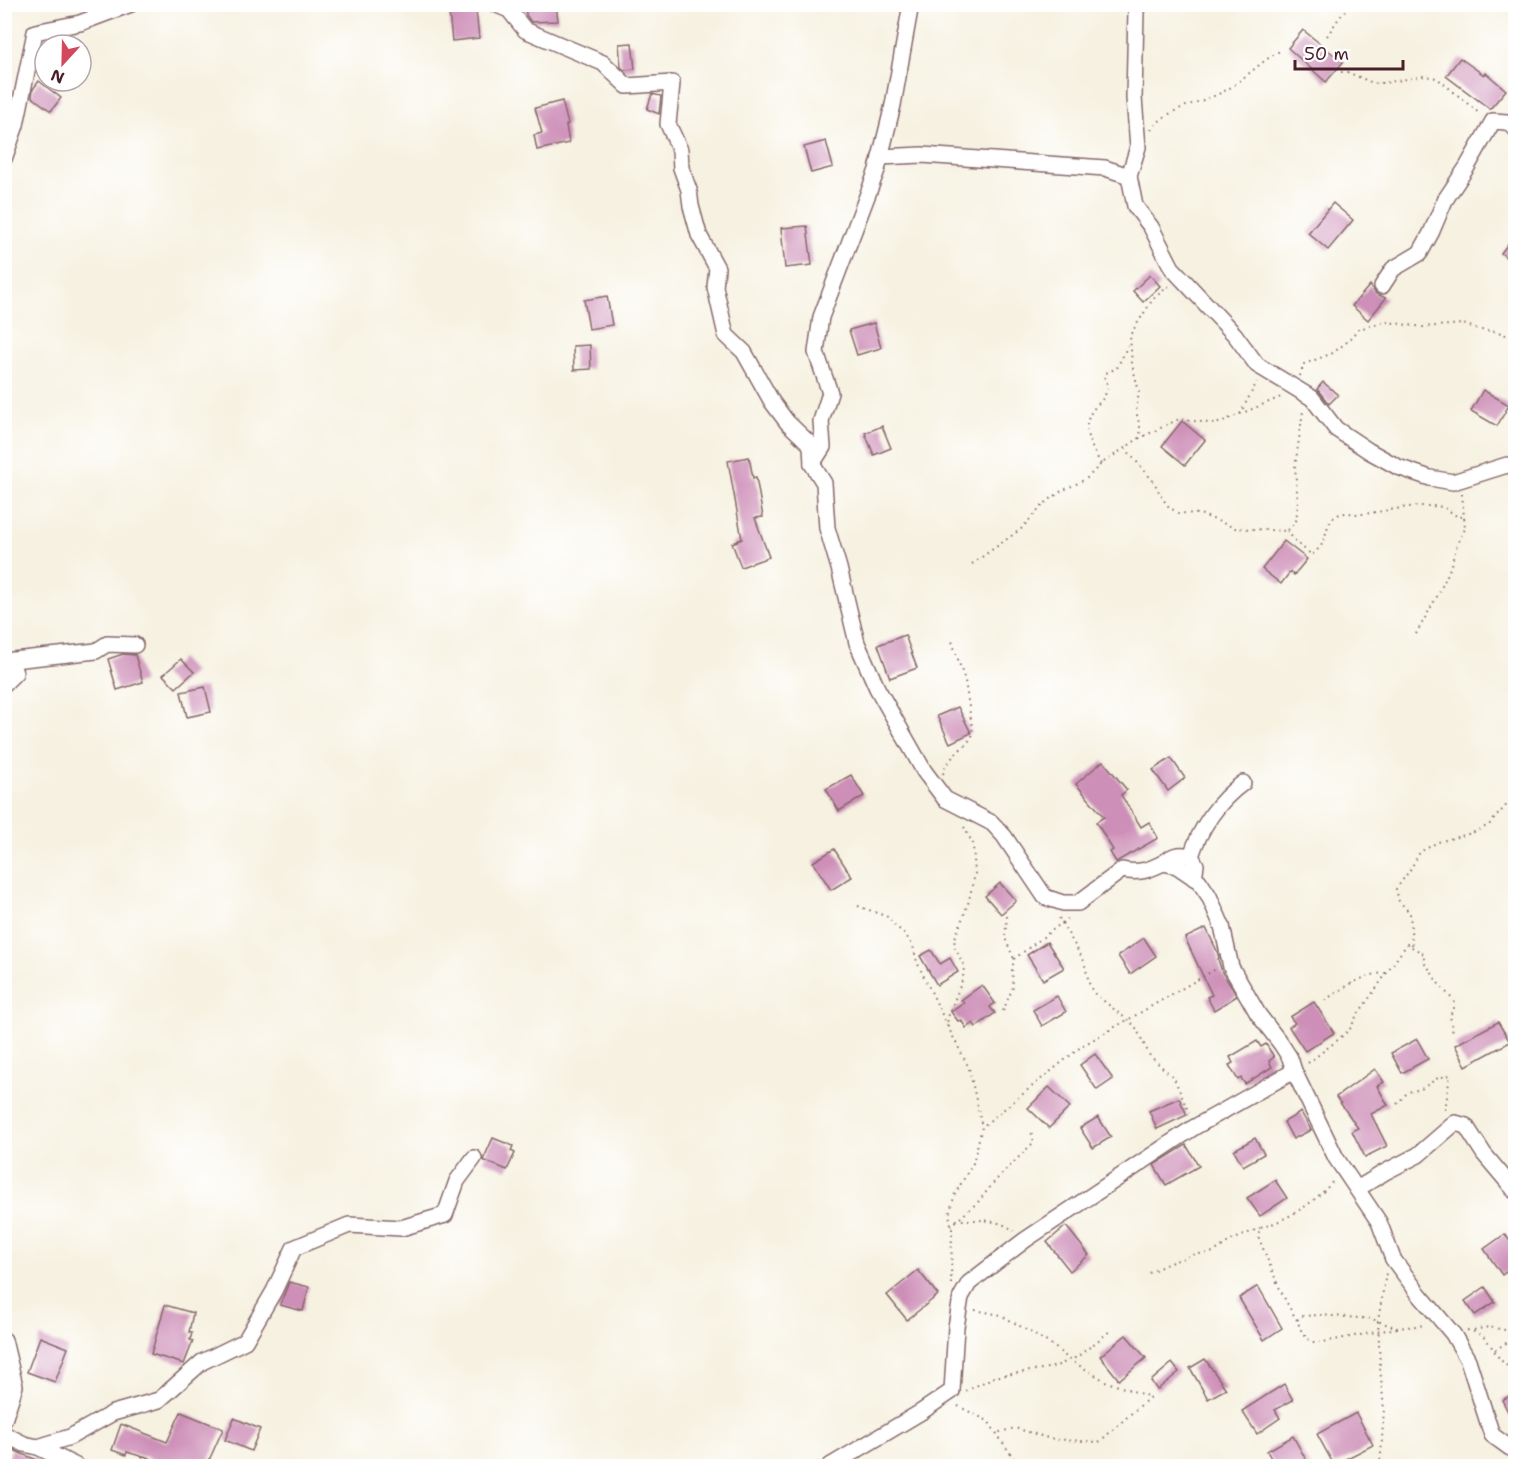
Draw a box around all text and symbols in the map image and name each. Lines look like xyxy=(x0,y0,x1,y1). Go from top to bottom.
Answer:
north arrow xyxy=(33,33,93,93)
scale bar xyxy=(1295,33,1403,71)
text: 50 m xyxy=(1304,42,1349,66)
text: N xyxy=(48,64,67,89)

